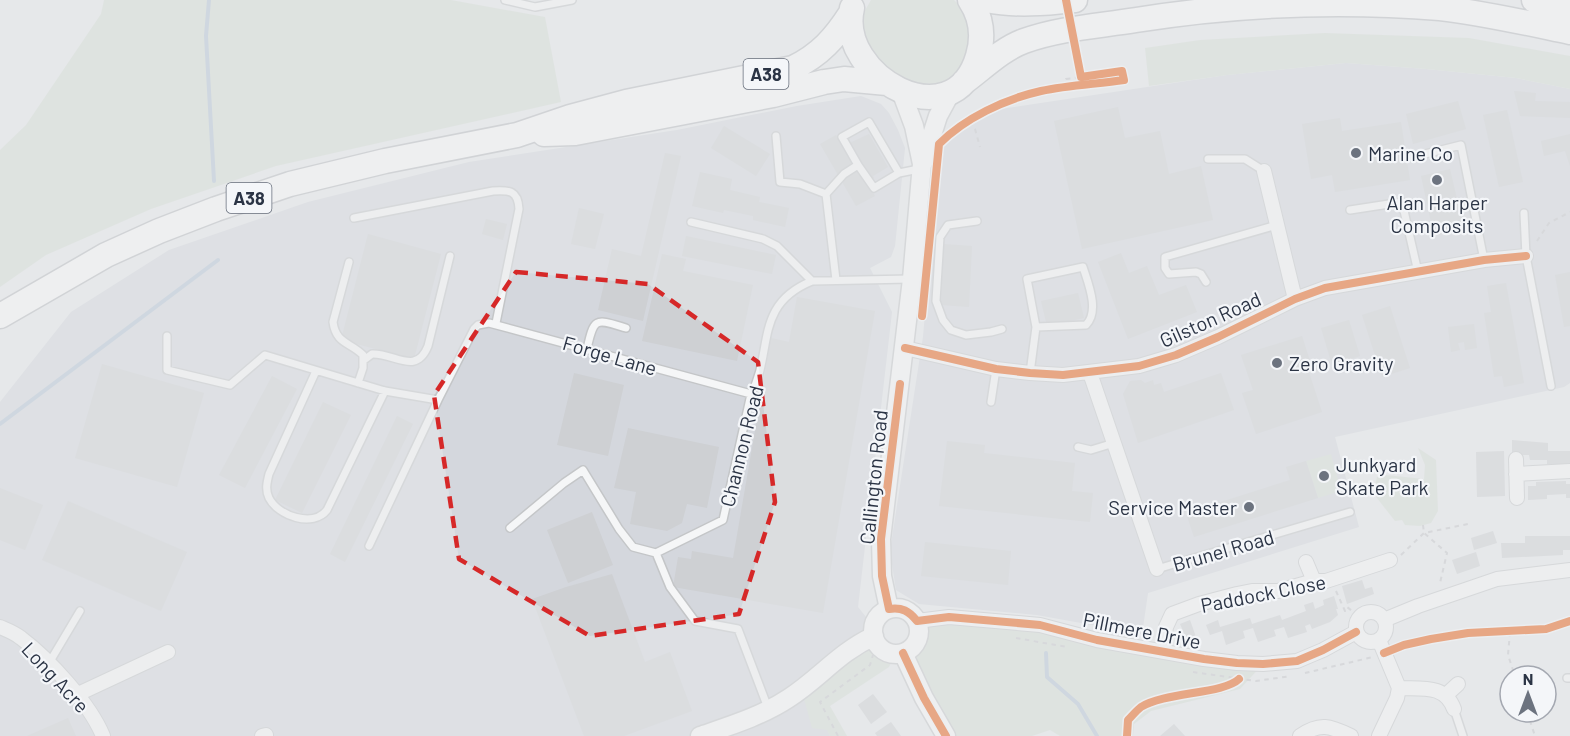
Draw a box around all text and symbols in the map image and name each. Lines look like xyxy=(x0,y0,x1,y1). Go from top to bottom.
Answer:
road number: A38 xyxy=(744,59,789,89)
place label: Marine Co xyxy=(1368,141,1453,165)
marker: Marine Co xyxy=(1349,146,1363,160)
marker: Alan Harper Composits xyxy=(1430,173,1444,187)
road number: A38 xyxy=(226,183,272,213)
place label: Alan Harper Composits xyxy=(1386,190,1488,237)
street label: Gilston Road xyxy=(1156,286,1264,352)
street label: Forge Lane xyxy=(560,330,660,380)
place label: Zero Gravity xyxy=(1289,351,1393,375)
marker: Zero Gravity xyxy=(1270,356,1284,370)
street label: Channon Road xyxy=(714,383,768,509)
street label: Callington Road xyxy=(854,409,892,545)
place label: Junkyard Skate Park xyxy=(1336,452,1429,499)
marker: Junkyard Skate Park xyxy=(1317,469,1331,483)
place label: Service Master xyxy=(1108,495,1237,519)
marker: Service Master xyxy=(1242,500,1256,514)
street label: Brunel Road xyxy=(1169,524,1277,576)
street label: Paddock Close xyxy=(1198,569,1328,617)
street label: Pillmere Drive xyxy=(1081,607,1203,653)
street label: Long Acre xyxy=(17,637,95,717)
north arrow xyxy=(1498,664,1558,724)
text: N xyxy=(1523,669,1533,688)

